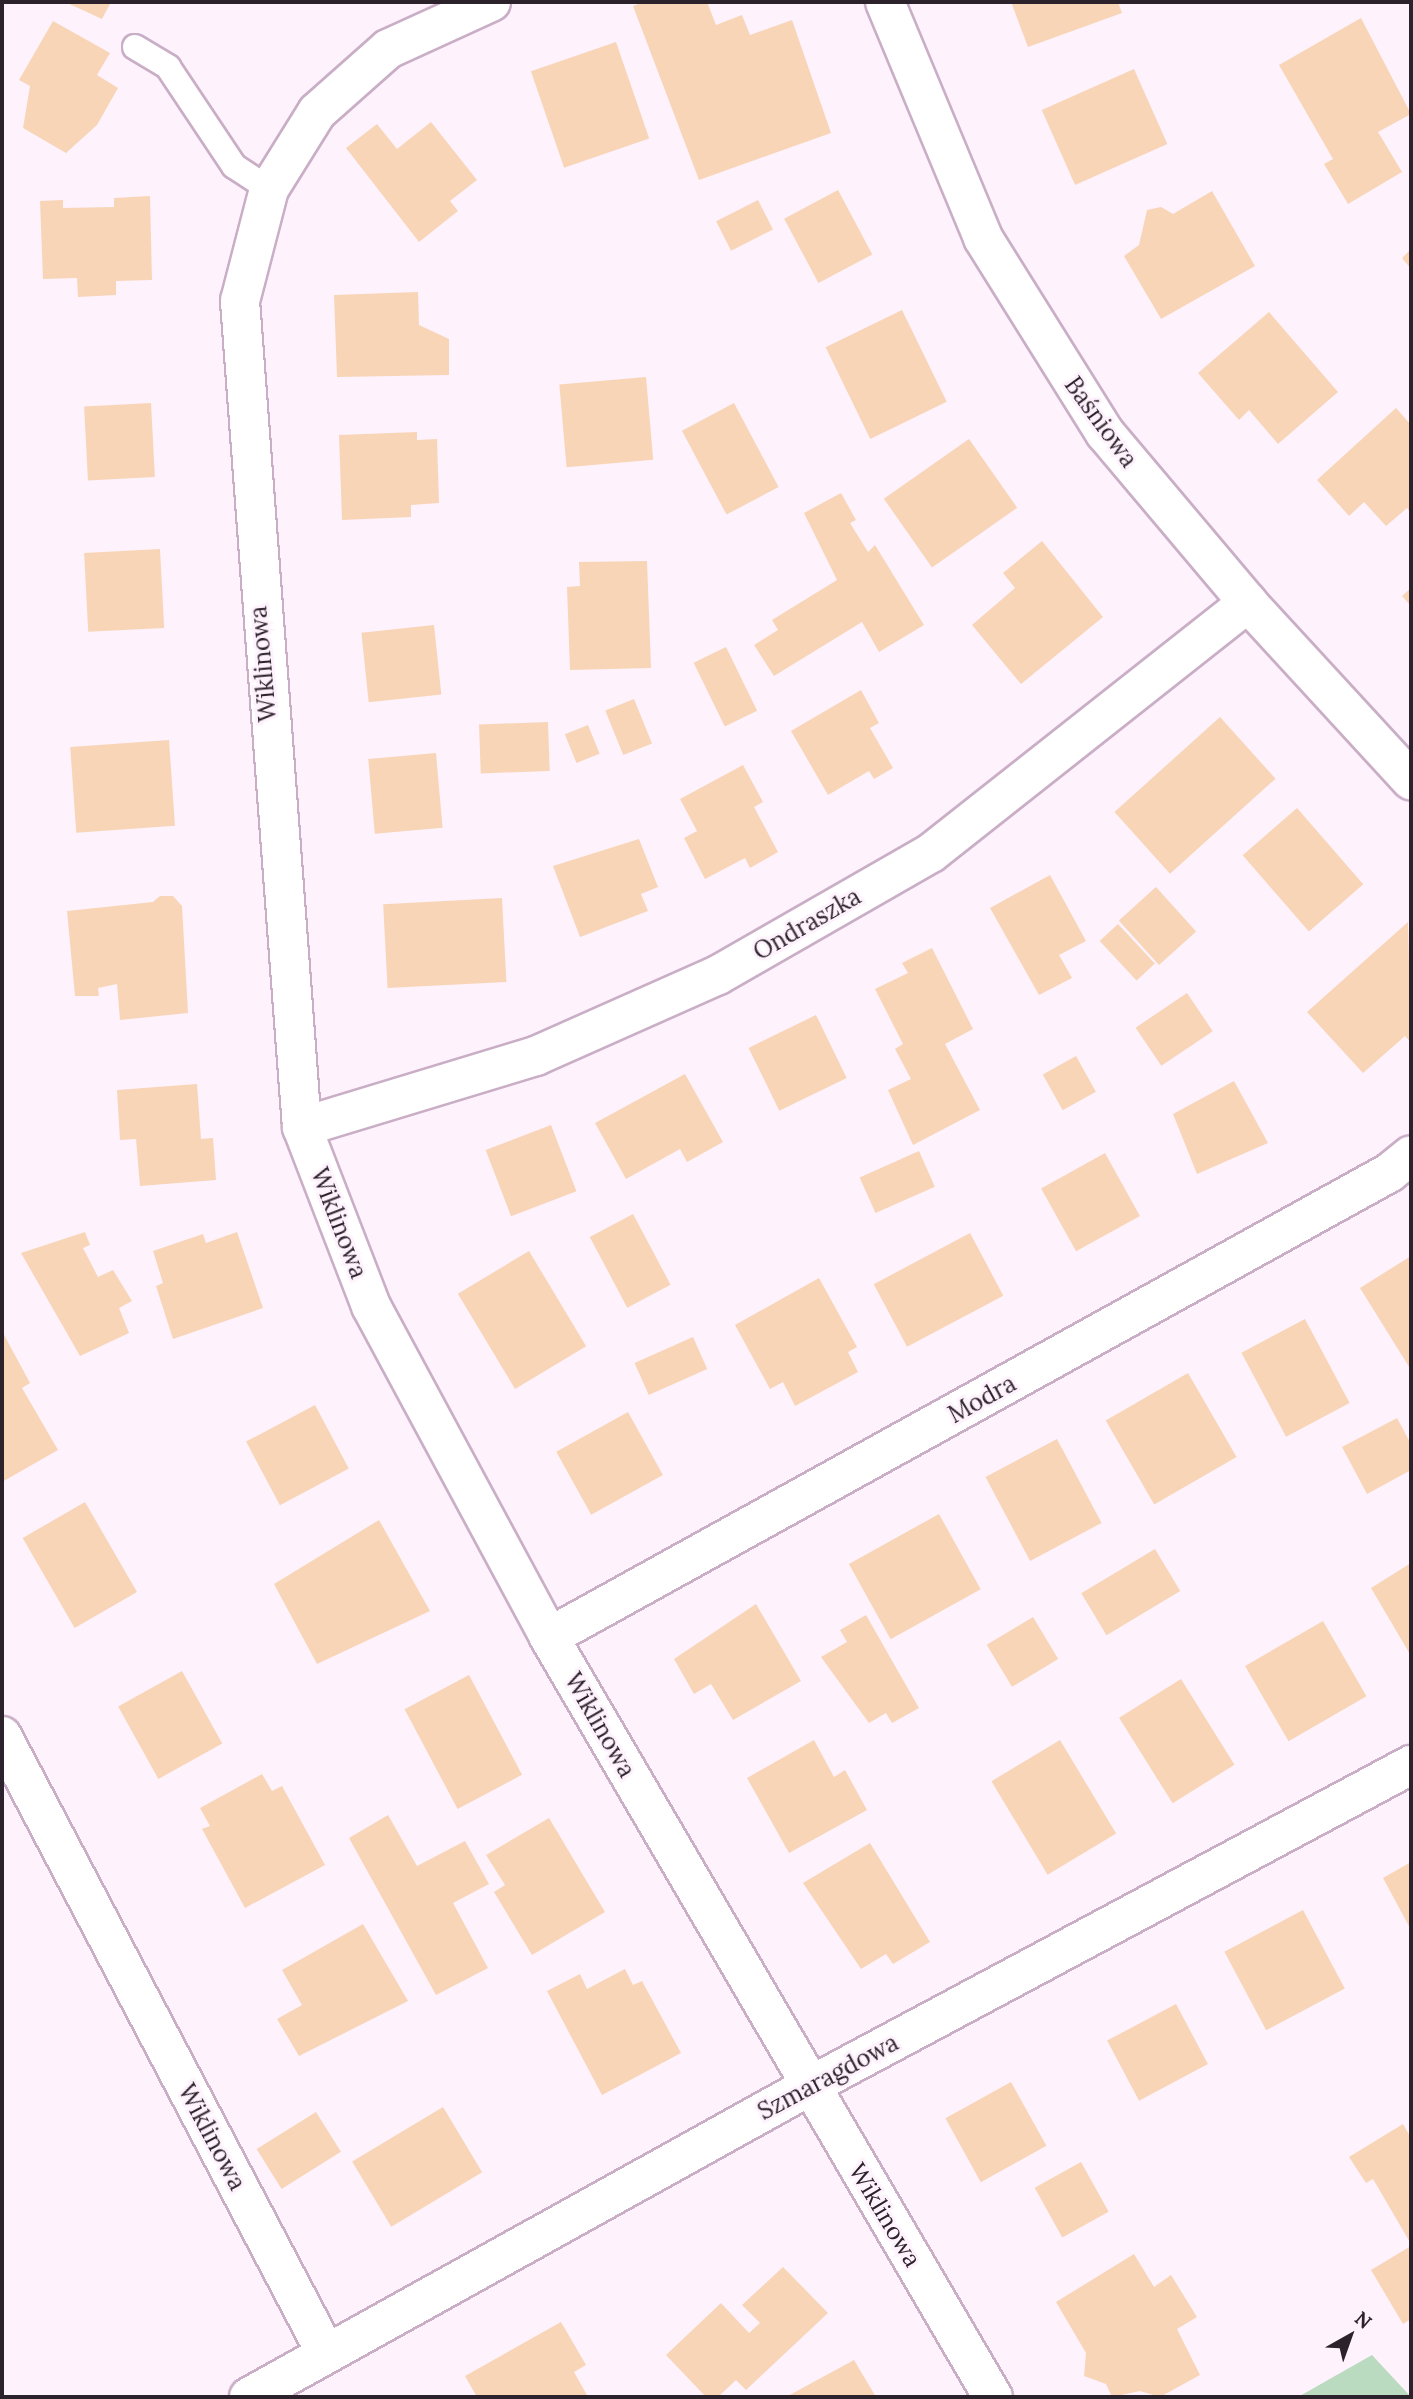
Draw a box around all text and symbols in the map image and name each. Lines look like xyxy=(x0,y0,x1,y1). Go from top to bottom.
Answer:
street label: Baśniowa xyxy=(1059,371,1143,473)
street label: Wiklinowa xyxy=(244,605,282,723)
street label: Ondraszka xyxy=(748,882,866,966)
street label: Wiklinowa xyxy=(305,1164,373,1282)
street label: Modra xyxy=(943,1369,1021,1429)
street label: Wiklinowa xyxy=(559,1668,641,1782)
street label: Szmaragdowa xyxy=(753,2028,903,2126)
street label: Wiklinowa xyxy=(172,2079,252,2195)
street label: Wiklinowa xyxy=(843,2158,927,2272)
north arrow xyxy=(1315,2301,1385,2371)
text: N xyxy=(1350,2306,1377,2334)

